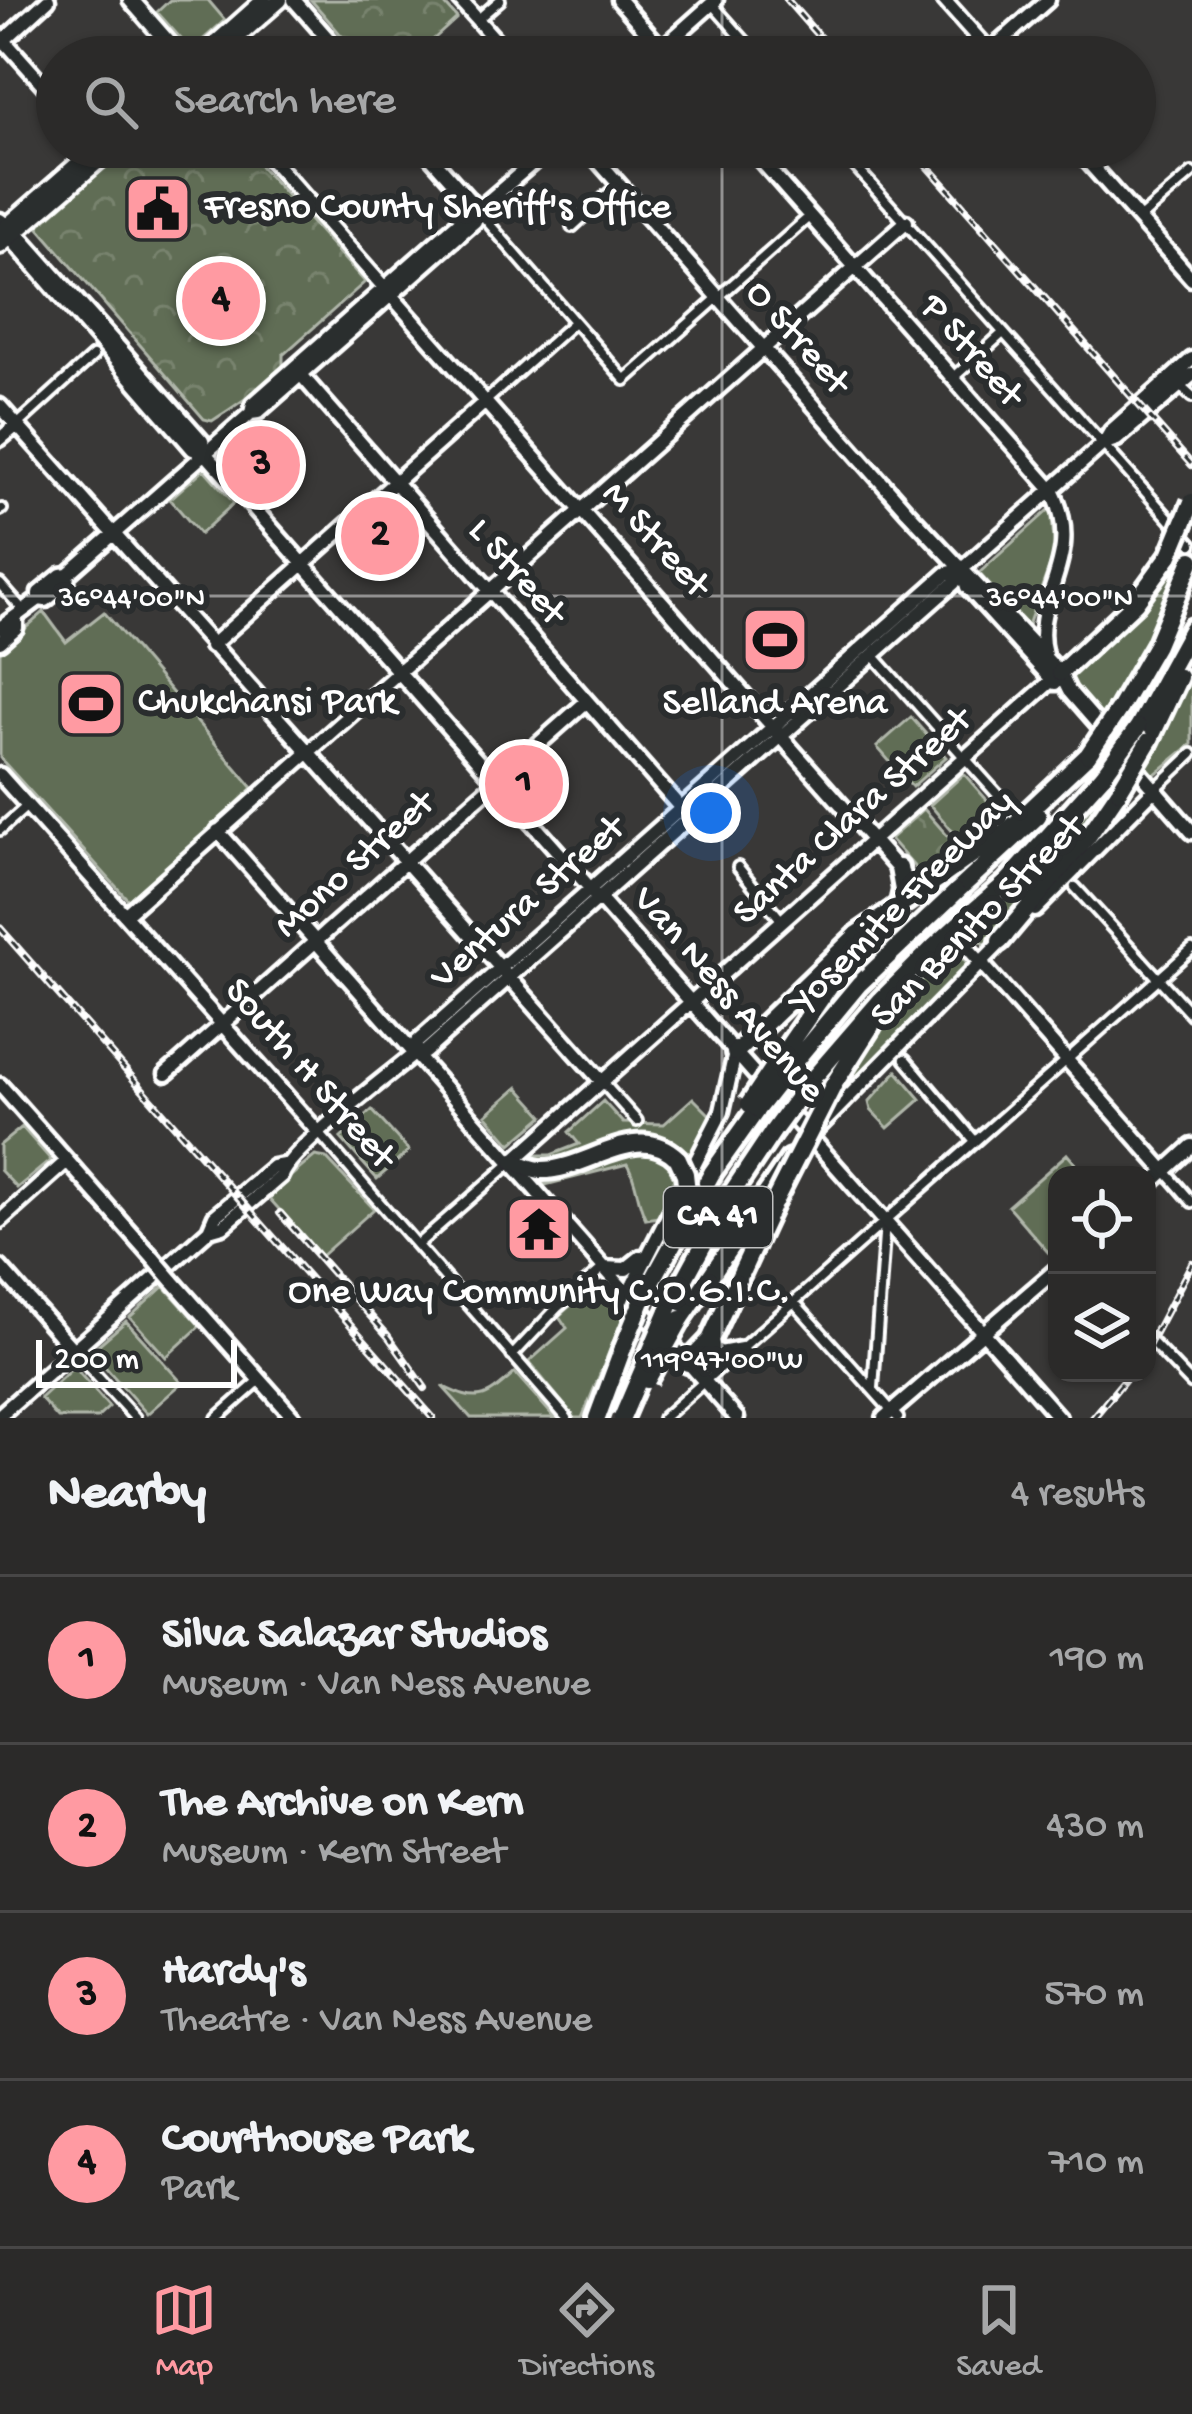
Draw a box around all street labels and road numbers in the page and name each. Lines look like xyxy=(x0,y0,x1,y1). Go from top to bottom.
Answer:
street label: O Street xyxy=(734,272,860,408)
street label: P Street xyxy=(907,285,1034,420)
street label: M Street xyxy=(590,473,720,611)
street label: L Street xyxy=(456,510,576,639)
street label: Santa Clara Street xyxy=(725,697,985,937)
street label: Mono Street xyxy=(267,780,448,950)
street label: Yosemite Freeway xyxy=(779,781,1026,1028)
street label: San Benito Street xyxy=(862,804,1098,1040)
street label: Ventura Street xyxy=(421,805,638,1002)
street label: Van Ness Avenue xyxy=(620,878,834,1114)
street label: South H Street xyxy=(212,970,406,1182)
road number: CA 41 xyxy=(664,1187,772,1247)

